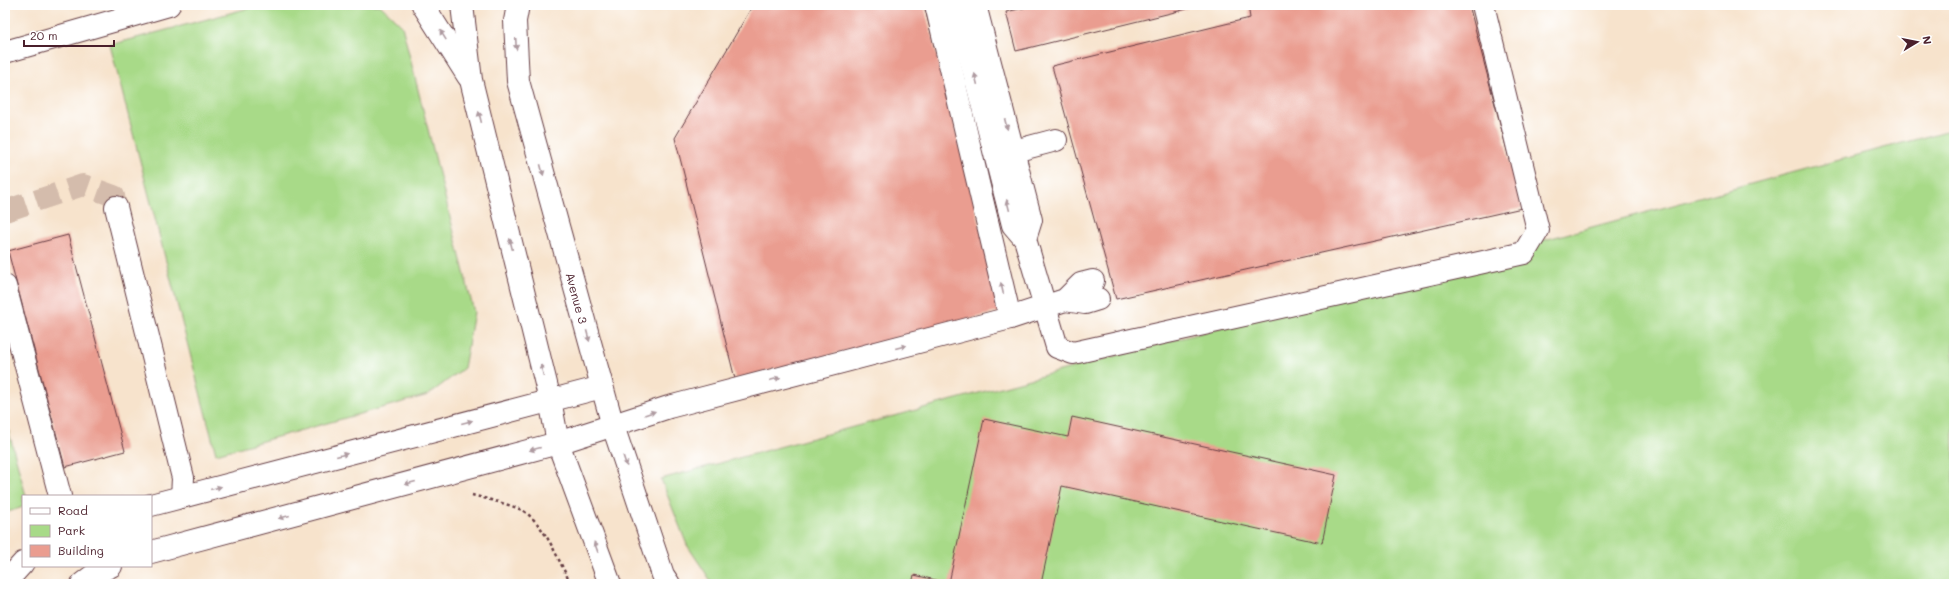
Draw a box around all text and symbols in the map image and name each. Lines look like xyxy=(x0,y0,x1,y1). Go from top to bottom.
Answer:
scale bar xyxy=(24,22,114,48)
north arrow xyxy=(1897,22,1937,62)
text: 20 m xyxy=(30,27,58,43)
one-way arrow xyxy=(439,29,446,41)
text: N xyxy=(1919,35,1935,46)
one-way arrow xyxy=(513,38,519,51)
one-way arrow xyxy=(973,73,979,85)
one-way arrow xyxy=(477,111,483,124)
one-way arrow xyxy=(1003,118,1009,130)
one-way arrow xyxy=(540,164,546,177)
one-way arrow xyxy=(1005,199,1011,211)
one-way arrow xyxy=(508,237,514,249)
street label: Avenue 3 xyxy=(562,271,592,325)
one-way arrow xyxy=(999,281,1005,294)
one-way arrow xyxy=(585,330,591,342)
one-way arrow xyxy=(895,343,907,349)
one-way arrow xyxy=(539,364,545,376)
one-way arrow xyxy=(769,376,782,382)
one-way arrow xyxy=(644,410,656,416)
one-way arrow xyxy=(461,418,474,424)
one-way arrow xyxy=(529,446,541,452)
one-way arrow xyxy=(335,451,348,457)
one-way arrow xyxy=(622,455,628,467)
one-way arrow xyxy=(404,480,416,486)
one-way arrow xyxy=(210,484,222,490)
legend xyxy=(22,495,152,567)
text: Road xyxy=(58,502,88,518)
one-way arrow xyxy=(278,514,291,520)
text: Park xyxy=(58,522,85,538)
one-way arrow xyxy=(593,541,599,553)
text: Building xyxy=(58,542,104,558)

